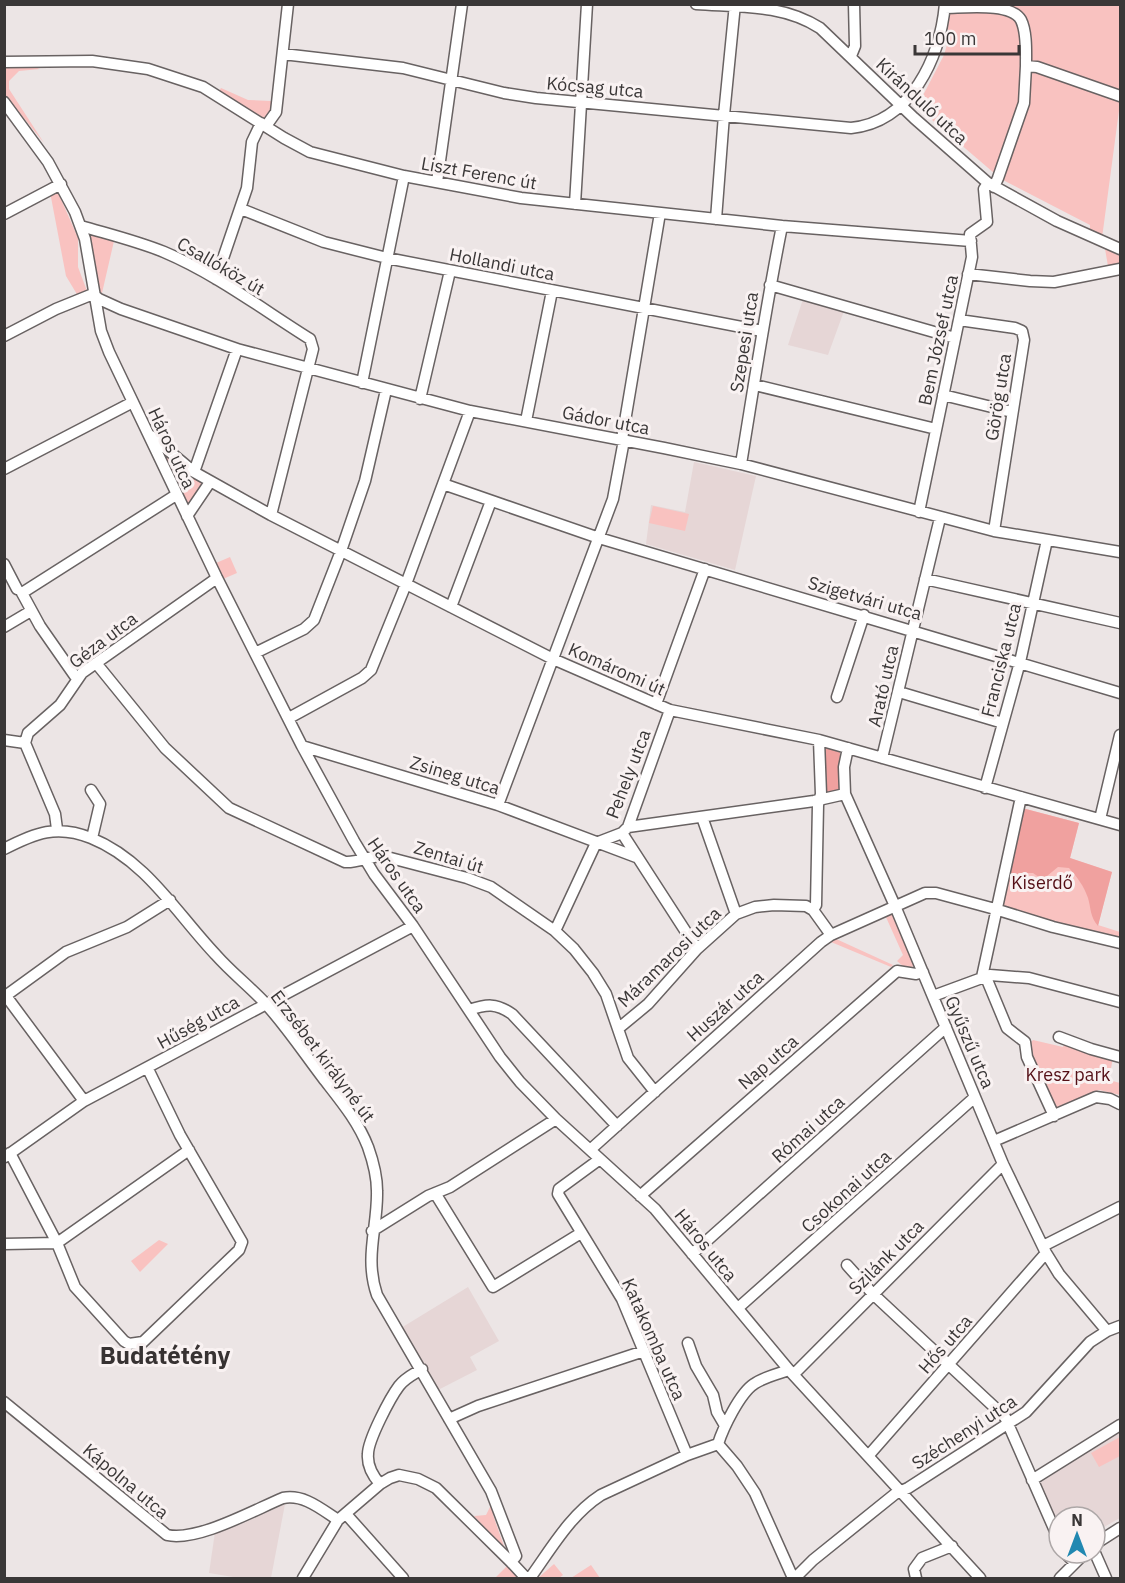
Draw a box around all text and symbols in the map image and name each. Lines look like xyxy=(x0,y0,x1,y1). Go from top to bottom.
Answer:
scale bar xyxy=(915,18,1018,56)
text: 100 m xyxy=(924,27,976,50)
street label: Kiránduló utca xyxy=(871,53,973,150)
street label: Kócsag utca xyxy=(545,71,645,103)
street label: Liszt Ferenc út xyxy=(419,152,539,194)
street label: Csallóköz út xyxy=(173,232,269,300)
street label: Hollandi utca xyxy=(447,243,557,286)
street label: Bem József utca xyxy=(913,272,963,407)
street label: Szepesi utca xyxy=(725,290,763,394)
street label: Görög utca xyxy=(980,351,1016,442)
street label: Gádor utca xyxy=(560,400,652,440)
street label: Háros utca xyxy=(143,404,201,493)
street label: Szigetvári utca xyxy=(805,571,925,625)
street label: Franciska utca xyxy=(976,600,1026,719)
street label: Géza utca xyxy=(64,607,142,673)
street label: Komáromi út xyxy=(565,637,669,701)
street label: Arató utca xyxy=(862,642,904,729)
street label: Pehely utca xyxy=(600,726,656,822)
street label: Zsineg utca xyxy=(407,750,503,800)
street label: Háros utca xyxy=(363,833,432,918)
street label: Zentai út xyxy=(411,836,487,878)
park label: Kiserdő xyxy=(1011,871,1073,894)
street label: Máramarosi utca xyxy=(612,902,726,1012)
street label: Huszár utca xyxy=(682,965,768,1046)
street label: Erzsébet királyné út xyxy=(266,985,380,1127)
street label: Hűség utca xyxy=(153,990,243,1054)
street label: Gyűszű utca xyxy=(940,992,1000,1092)
street label: Nap utca xyxy=(733,1029,803,1094)
park label: Kresz park xyxy=(1026,1063,1111,1086)
street label: Római utca xyxy=(767,1090,850,1168)
street label: Csokonai utca xyxy=(796,1144,896,1237)
street label: Háros utca xyxy=(670,1204,743,1286)
street label: Szilánk utca xyxy=(844,1214,929,1299)
street label: Katakomba utca xyxy=(617,1274,691,1404)
street label: Hős utca xyxy=(913,1309,977,1378)
district label: Budatétény xyxy=(100,1339,230,1371)
street label: Széchenyi utca xyxy=(907,1389,1021,1474)
street label: Kápolna utca xyxy=(78,1438,174,1524)
north arrow xyxy=(1047,1505,1107,1565)
text: N xyxy=(1071,1510,1083,1530)

